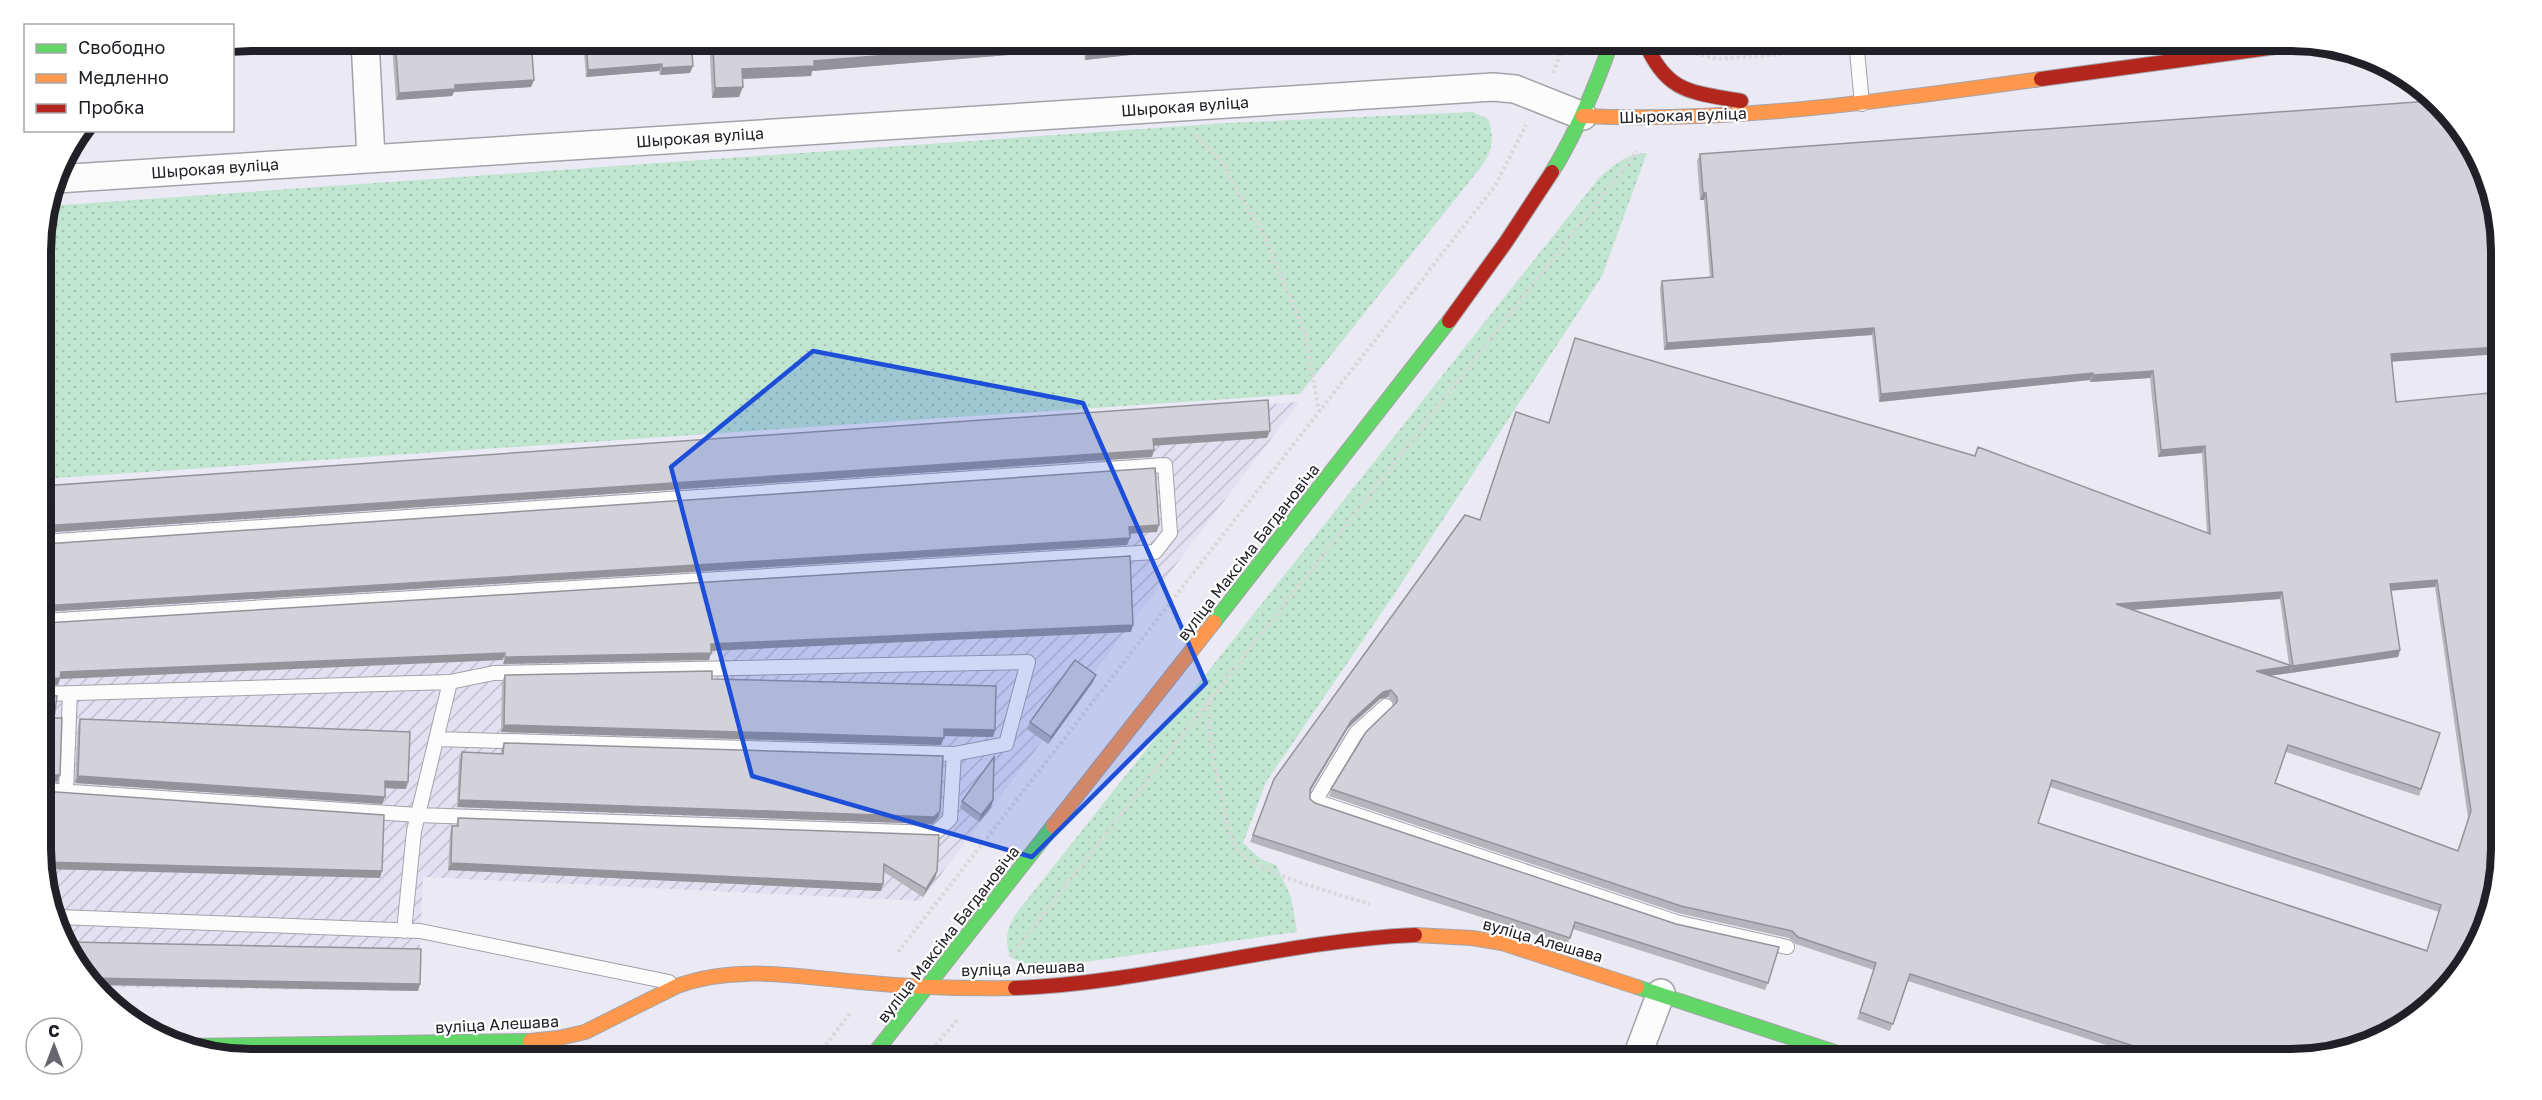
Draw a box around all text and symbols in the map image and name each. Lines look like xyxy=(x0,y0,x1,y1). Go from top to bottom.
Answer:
legend xyxy=(24,24,234,132)
text: Свободно xyxy=(78,36,165,58)
text: Медленно xyxy=(78,66,169,88)
street label: Шырокая вуліца xyxy=(1120,92,1250,120)
text: Пробка xyxy=(78,96,144,118)
street label: Шырокая вуліца xyxy=(1619,103,1747,127)
street label: Шырокая вуліца xyxy=(635,123,765,151)
street label: Шырокая вуліца xyxy=(150,154,280,182)
street label: вуліца Максіма Багдановіча xyxy=(1173,459,1323,645)
street label: вуліца Максіма Багдановіча xyxy=(873,841,1023,1027)
street label: вуліца Алешава xyxy=(1481,913,1605,967)
street label: вуліца Алешава xyxy=(961,956,1085,980)
street label: вуліца Алешава xyxy=(435,1011,559,1037)
north arrow xyxy=(24,1016,84,1076)
text: С xyxy=(48,1021,60,1041)

